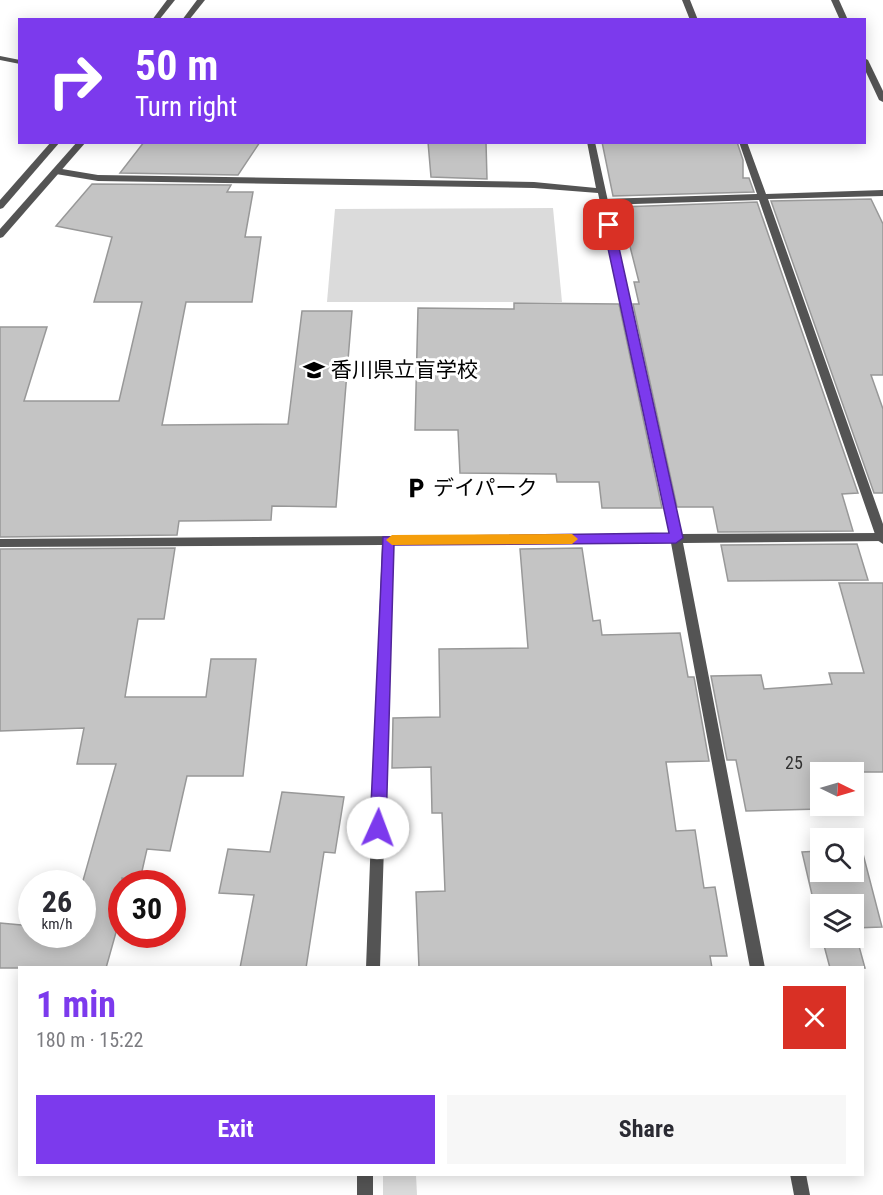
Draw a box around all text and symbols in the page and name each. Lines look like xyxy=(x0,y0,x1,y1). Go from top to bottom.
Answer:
text: 50 m xyxy=(135,41,218,90)
icon: right xyxy=(36,42,114,120)
text: Turn right xyxy=(135,91,237,123)
pin xyxy=(583,199,634,250)
icon: arrive xyxy=(592,208,625,241)
school or university icon: 香川県立盲学校 xyxy=(302,358,326,382)
place label: 香川県立盲学校 xyxy=(331,358,478,382)
parking icon: デイパーク xyxy=(404,476,428,500)
place label: デイパーク xyxy=(433,476,538,500)
house number: 25 xyxy=(785,752,803,773)
north arrow xyxy=(810,762,864,816)
map controls xyxy=(810,762,864,948)
position arrow xyxy=(346,796,410,860)
button: search xyxy=(810,828,864,882)
speed limit sign: 30 xyxy=(108,870,186,948)
text: 26 xyxy=(42,884,72,919)
button: layers xyxy=(810,894,864,948)
text: km/h xyxy=(42,915,72,933)
text: 1 min xyxy=(36,984,116,1026)
button: close xyxy=(783,986,846,1049)
text: 180 m · 15:22 xyxy=(36,1028,143,1052)
button: Exit xyxy=(36,1095,435,1164)
button: Share xyxy=(447,1095,846,1164)

